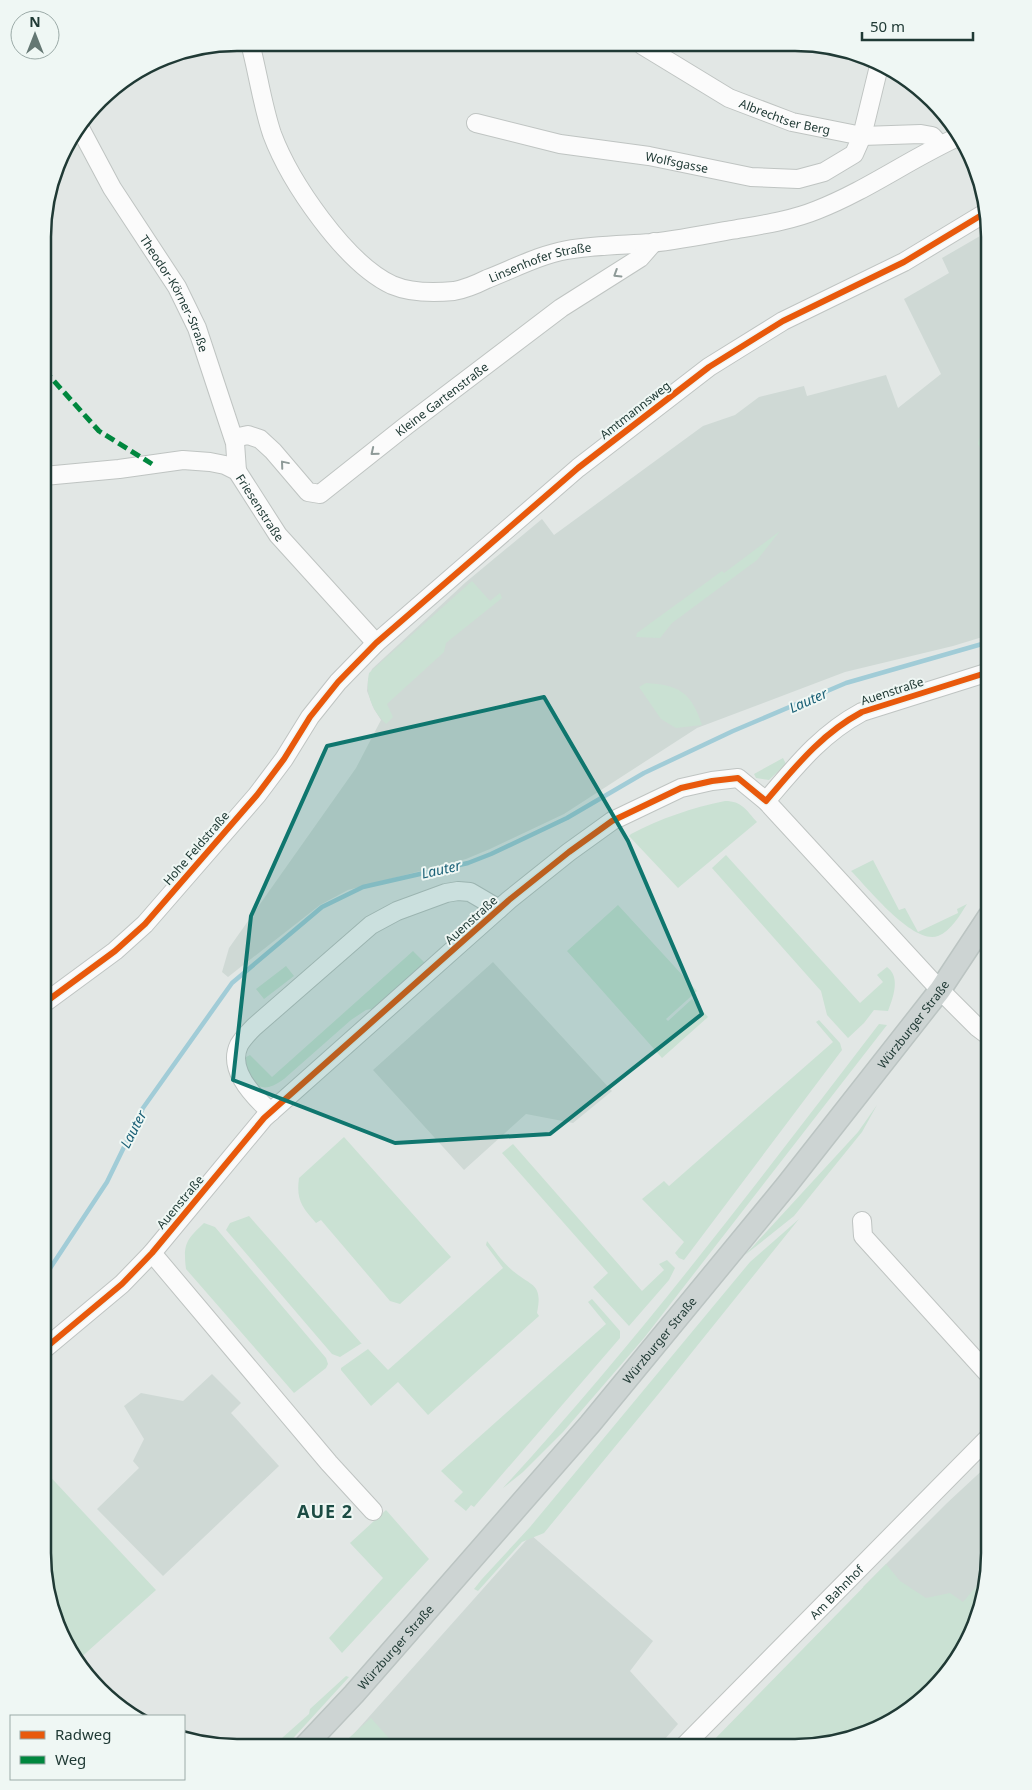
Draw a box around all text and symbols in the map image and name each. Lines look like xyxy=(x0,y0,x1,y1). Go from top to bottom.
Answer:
north arrow xyxy=(10,10,60,60)
scale bar xyxy=(862,10,973,42)
text: N xyxy=(29,12,41,31)
text: 50 m xyxy=(870,16,905,36)
street label: Albrechtser Berg xyxy=(737,94,832,138)
street label: Wolfsgasse xyxy=(644,147,710,177)
street label: Theodor-Körner-Straße xyxy=(136,231,213,354)
street label: Linsenhofer Straße xyxy=(486,238,592,286)
one-way arrow xyxy=(614,267,623,277)
street label: Kleine Gartenstraße xyxy=(391,358,492,440)
street label: Amtmannsweg xyxy=(596,377,674,443)
one-way arrow xyxy=(370,447,379,456)
one-way arrow xyxy=(281,461,290,470)
street label: Friesenstraße xyxy=(232,470,288,545)
street label: Auenstraße xyxy=(858,673,926,709)
water label: Lauter xyxy=(786,683,830,717)
street label: Hohe Feldstraße xyxy=(159,807,233,889)
water label: Lauter xyxy=(419,855,463,883)
street label: Auenstraße xyxy=(441,892,501,948)
street label: Würzburger Straße xyxy=(873,977,953,1072)
water label: Lauter xyxy=(115,1107,151,1151)
street label: Auenstraße xyxy=(153,1171,208,1232)
street label: Würzburger Straße xyxy=(618,1293,700,1387)
district label: AUE 2 xyxy=(297,1499,353,1523)
street label: Am Bahnhof xyxy=(805,1560,867,1623)
street label: Würzburger Straße xyxy=(353,1601,437,1693)
legend xyxy=(10,1715,185,1780)
text: Radweg xyxy=(55,1724,111,1744)
text: Weg xyxy=(55,1749,86,1769)

